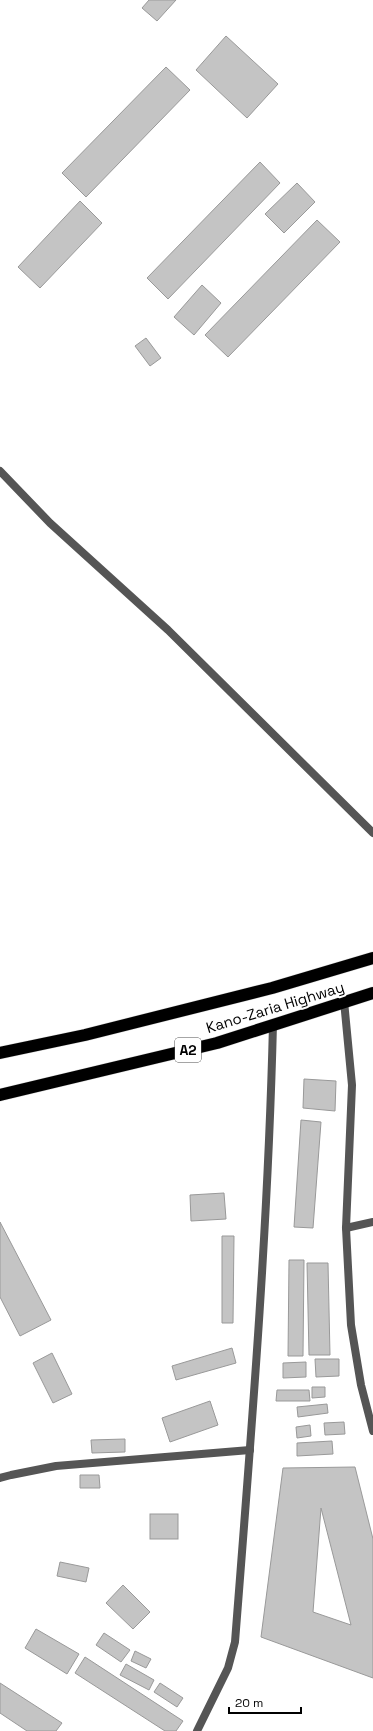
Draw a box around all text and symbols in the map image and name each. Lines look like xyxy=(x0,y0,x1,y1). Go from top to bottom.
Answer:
street label: Kano-Zaria Highway xyxy=(204,977,346,1037)
road number: A2 xyxy=(175,1038,201,1062)
scale bar xyxy=(229,1689,301,1715)
text: 20 m xyxy=(235,1695,263,1711)

